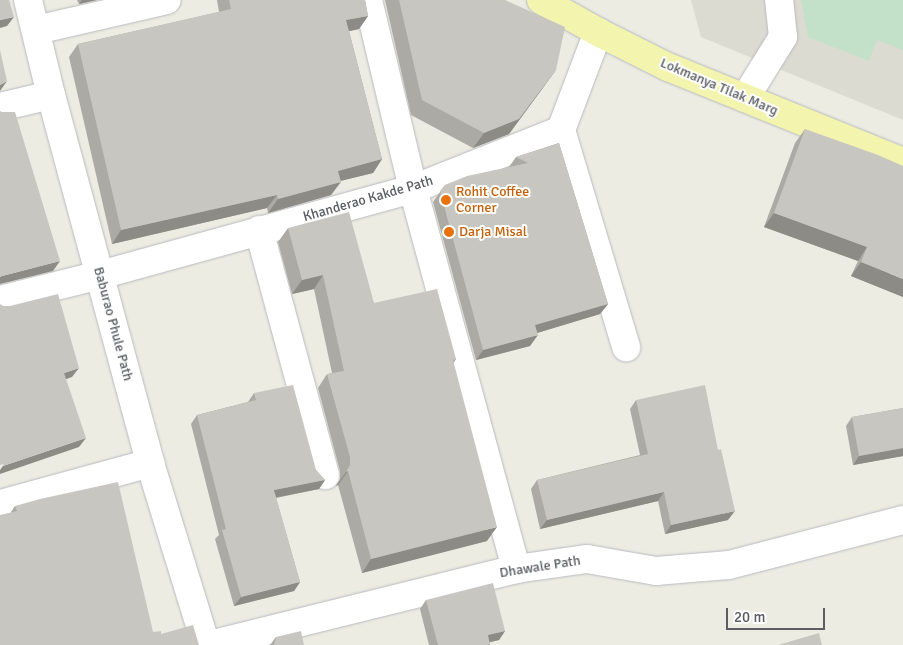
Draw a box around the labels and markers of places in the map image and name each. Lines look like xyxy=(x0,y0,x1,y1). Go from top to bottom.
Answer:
place label: Rohit Coffee Corner xyxy=(456,184,529,216)
marker: Rohit Coffee Corner xyxy=(440,194,452,206)
place label: Darja Misal xyxy=(459,224,527,240)
marker: Darja Misal xyxy=(443,226,455,238)

